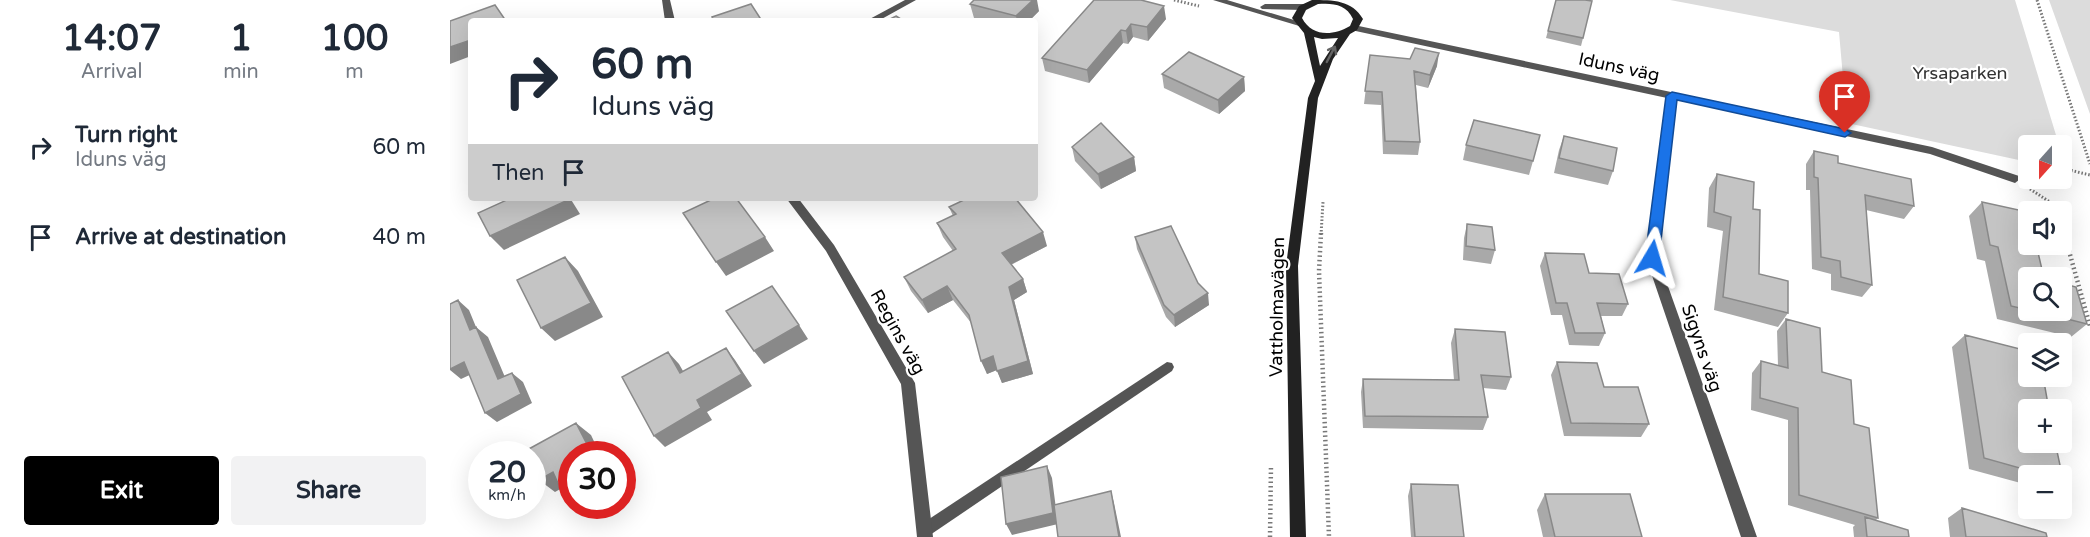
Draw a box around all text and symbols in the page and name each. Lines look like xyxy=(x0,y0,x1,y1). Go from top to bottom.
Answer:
text: 14:07 xyxy=(62,17,162,60)
text: 1 xyxy=(230,17,252,60)
text: 100 xyxy=(320,17,388,60)
text: 60 m xyxy=(591,39,693,90)
icon: right xyxy=(492,42,570,120)
one-way arrow xyxy=(1325,46,1337,63)
street label: Iduns väg xyxy=(1576,48,1662,86)
text: Arrival xyxy=(81,60,143,84)
text: min xyxy=(223,60,259,84)
text: m xyxy=(345,60,364,84)
park label: Yrsaparken xyxy=(1912,62,2008,84)
pin xyxy=(1819,71,1870,133)
icon: arrive xyxy=(1828,80,1861,113)
text: Iduns väg xyxy=(591,90,715,123)
text: Turn right xyxy=(75,122,177,148)
icon: right xyxy=(24,131,57,164)
text: 60 m xyxy=(372,134,426,160)
north arrow xyxy=(2018,135,2072,189)
map controls xyxy=(2018,135,2072,519)
text: Iduns väg xyxy=(75,148,167,172)
icon: arrive xyxy=(557,156,590,189)
text: Then xyxy=(492,160,545,186)
button: sound xyxy=(2018,201,2072,255)
icon: arrive xyxy=(24,221,57,254)
text: Arrive at destination xyxy=(75,224,286,250)
text: 40 m xyxy=(372,224,426,250)
position arrow xyxy=(1620,226,1684,290)
street label: Vattholmavägen xyxy=(1265,237,1289,377)
button: search xyxy=(2018,267,2072,321)
street label: Regins väg xyxy=(866,286,930,378)
street label: Sigyns väg xyxy=(1677,301,1727,395)
button: layers xyxy=(2018,333,2072,387)
button: + xyxy=(2018,399,2072,453)
speed limit sign: 30 xyxy=(558,441,636,519)
text: 20 xyxy=(488,454,526,491)
button: Exit xyxy=(24,456,219,525)
button: Share xyxy=(231,456,426,525)
button: − xyxy=(2018,465,2072,519)
text: km/h xyxy=(488,486,526,504)

